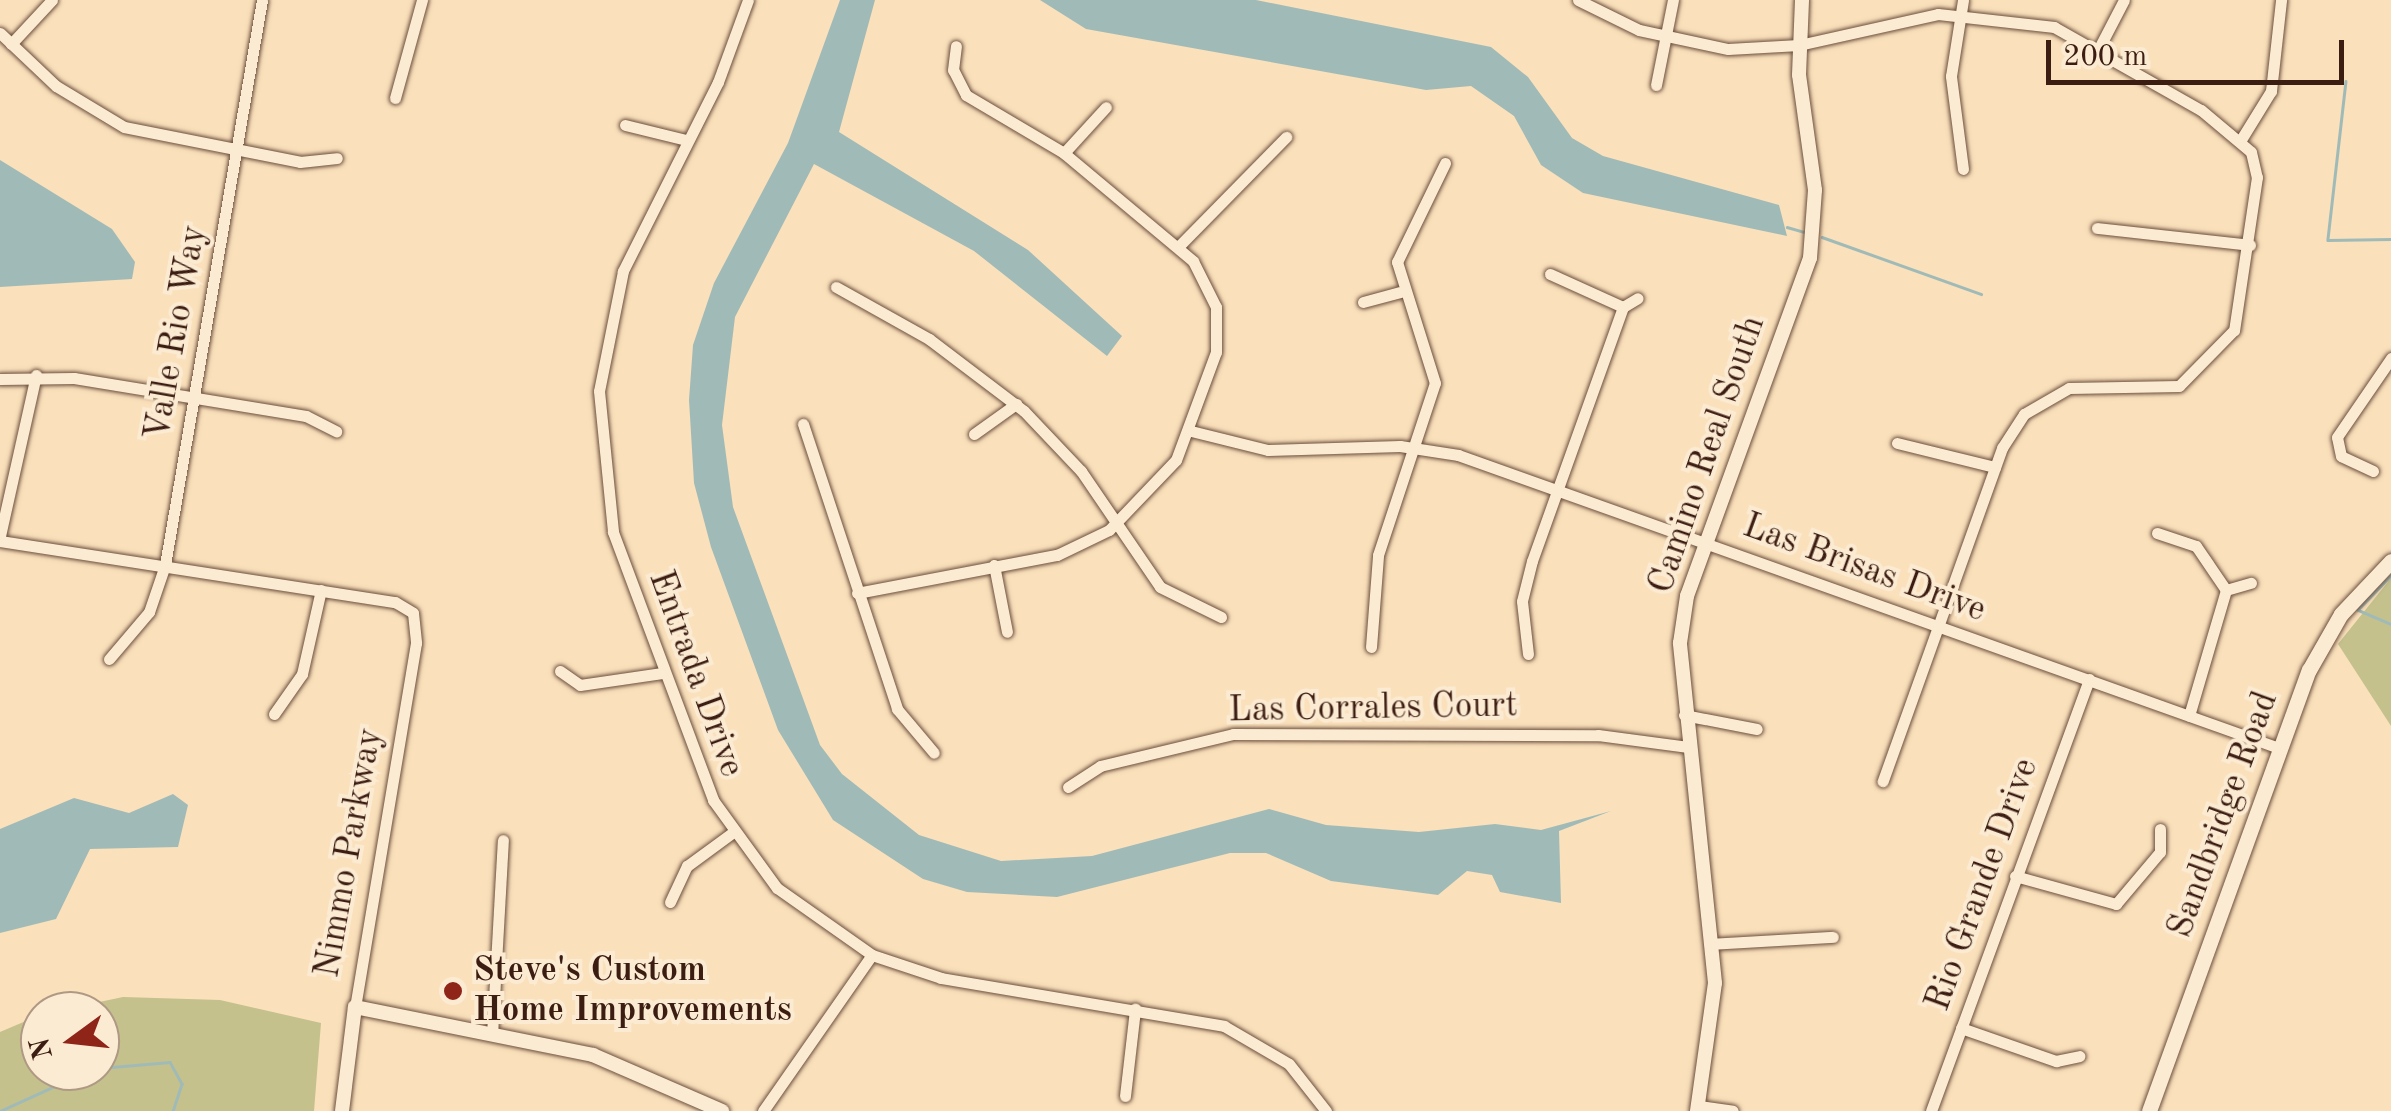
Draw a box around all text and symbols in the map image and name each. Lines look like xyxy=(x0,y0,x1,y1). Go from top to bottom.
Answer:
scale bar xyxy=(2051,20,2348,82)
text: 200 m xyxy=(2063,42,2147,72)
street label: Valle Rio Way xyxy=(137,222,217,444)
street label: Camino Real South xyxy=(1641,311,1775,599)
street label: Las Brisas Drive xyxy=(1737,506,1991,632)
street label: Entrada Drive xyxy=(638,565,752,783)
street label: Las Corrales Court xyxy=(1228,685,1518,733)
street label: Sandbridge Road xyxy=(2160,686,2288,944)
street label: Nimmo Parkway xyxy=(307,725,393,981)
street label: Rio Grande Drive xyxy=(1918,753,2048,1017)
place label: Steve's Custom Home Improvements xyxy=(473,950,792,1032)
marker: Steve's Custom Home Improvements xyxy=(442,980,464,1002)
north arrow xyxy=(20,991,120,1091)
text: N xyxy=(27,1034,59,1062)

